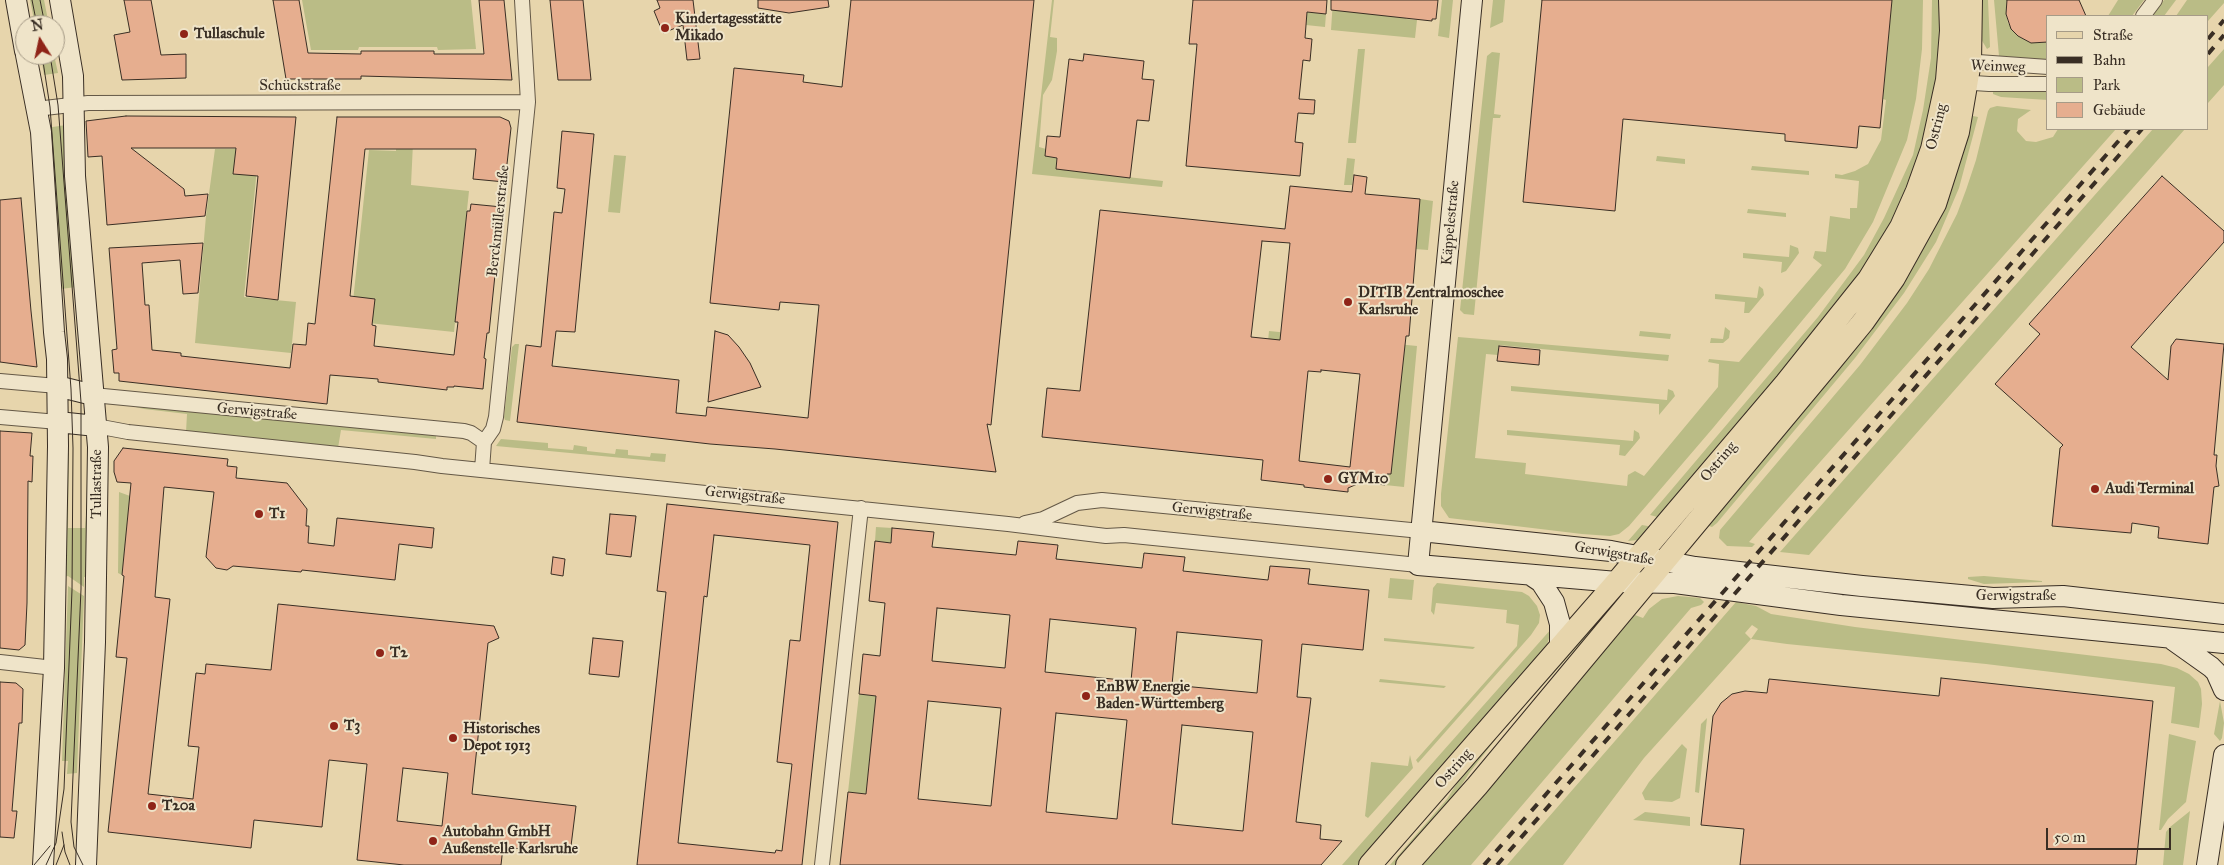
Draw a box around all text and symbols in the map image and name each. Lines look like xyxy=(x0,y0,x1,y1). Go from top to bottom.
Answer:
place label: Kindertagesstätte Mikado xyxy=(675,10,782,45)
north arrow xyxy=(15,15,65,65)
legend xyxy=(2046,15,2209,130)
text: N xyxy=(30,16,45,35)
marker: Kindertagesstätte Mikado xyxy=(659,22,671,34)
place label: Tullaschule xyxy=(194,25,265,43)
text: Straße xyxy=(2093,26,2133,44)
marker: Tullaschule xyxy=(178,28,190,40)
text: Bahn xyxy=(2093,51,2126,69)
street label: Weinweg xyxy=(1970,57,2026,77)
text: Park xyxy=(2093,76,2120,94)
street label: Schückstraße xyxy=(259,77,341,95)
text: Gebäude xyxy=(2093,101,2146,119)
street label: Ostring xyxy=(1923,102,1951,152)
street label: Berckmüllerstraße xyxy=(484,164,514,278)
street label: Käppelestraße xyxy=(1438,180,1464,266)
place label: DITIB Zentralmoschee Karlsruhe xyxy=(1358,284,1504,319)
marker: DITIB Zentralmoschee Karlsruhe xyxy=(1342,296,1354,308)
street label: Gerwigstraße xyxy=(216,400,298,424)
street label: Ostring xyxy=(1697,438,1741,486)
street label: Tullastraße xyxy=(88,449,106,519)
place label: GYM10 xyxy=(1338,470,1389,488)
marker: GYM10 xyxy=(1322,473,1334,485)
place label: Audi Terminal xyxy=(2105,480,2194,498)
street label: Gerwigstraße xyxy=(704,483,786,509)
marker: Audi Terminal xyxy=(2089,483,2101,495)
street label: Gerwigstraße xyxy=(1171,499,1253,525)
place label: T1 xyxy=(269,505,285,523)
marker: T1 xyxy=(253,508,265,520)
street label: Gerwigstraße xyxy=(1573,538,1655,570)
street label: Gerwigstraße xyxy=(1976,587,2056,605)
place label: T2 xyxy=(390,644,408,662)
marker: T2 xyxy=(374,647,386,659)
place label: EnBW Energie Baden-Württemberg xyxy=(1096,678,1224,713)
marker: EnBW Energie Baden-Württemberg xyxy=(1080,690,1092,702)
place label: T3 xyxy=(344,717,360,735)
marker: T3 xyxy=(328,720,340,732)
place label: Historisches Depot 1913 xyxy=(463,720,540,755)
marker: Historisches Depot 1913 xyxy=(447,732,459,744)
street label: Ostring xyxy=(1432,745,1476,793)
place label: T20a xyxy=(162,797,195,815)
marker: T20a xyxy=(146,800,158,812)
scale bar xyxy=(2049,818,2174,850)
place label: Autobahn GmbH Außenstelle Karlsruhe xyxy=(443,823,578,858)
text: 50 m xyxy=(2054,828,2086,846)
marker: Autobahn GmbH Außenstelle Karlsruhe xyxy=(427,835,439,847)

